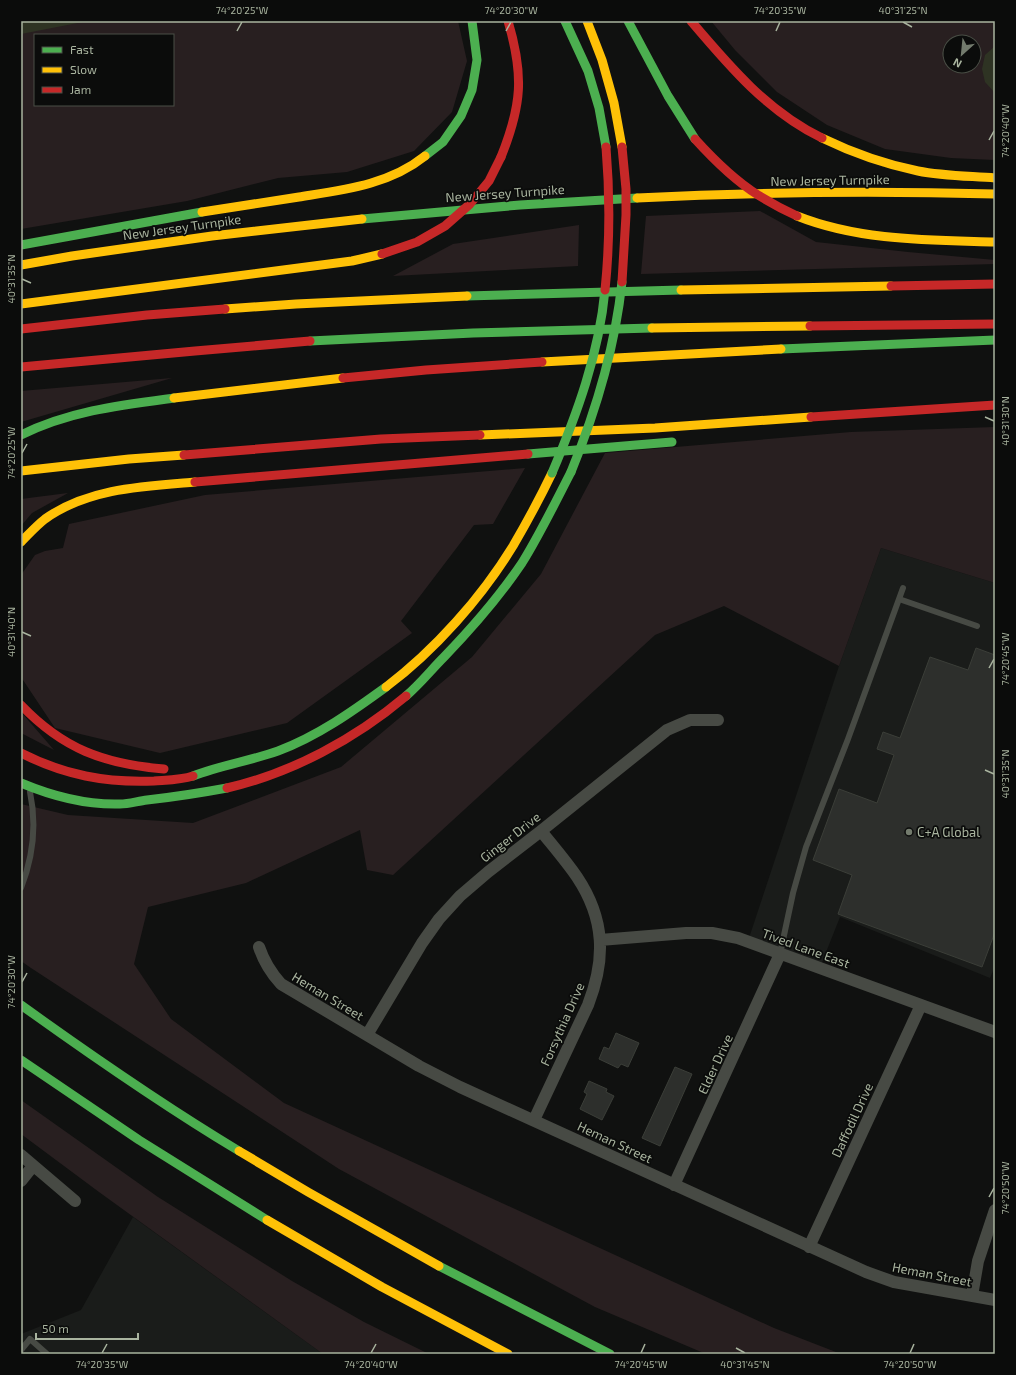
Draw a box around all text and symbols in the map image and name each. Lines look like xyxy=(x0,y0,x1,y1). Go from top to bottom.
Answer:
text: 74°20'25"W xyxy=(216,4,269,16)
text: 74°20'30"W xyxy=(484,4,538,16)
text: 74°20'35"W xyxy=(754,4,807,16)
text: 40°31'25"N xyxy=(879,4,928,16)
legend xyxy=(34,34,174,106)
north arrow xyxy=(942,34,982,74)
text: Fast xyxy=(70,42,94,56)
text: N xyxy=(951,56,964,71)
text: Slow xyxy=(70,62,97,76)
text: Jam xyxy=(70,82,91,96)
text: 74°20'40"W xyxy=(999,104,1011,158)
street label: New Jersey Turnpike xyxy=(770,171,890,189)
street label: New Jersey Turnpike xyxy=(445,181,565,205)
street label: New Jersey Turnpike xyxy=(122,211,242,243)
text: 40°31'35"N xyxy=(5,255,17,303)
text: 40°31'30"N xyxy=(999,396,1011,446)
text: 74°20'25"W xyxy=(5,426,17,479)
text: 40°31'40"N xyxy=(5,607,17,657)
text: 74°20'45"W xyxy=(999,632,1011,685)
text: 40°31'35"N xyxy=(999,750,1011,798)
street label: Ginger Drive xyxy=(477,809,543,865)
place label: C+A Global xyxy=(917,824,980,840)
marker: C+A Global xyxy=(904,827,914,837)
street label: Tived Lane East xyxy=(760,925,852,971)
text: 74°20'30"W xyxy=(5,955,17,1009)
street label: Heman Street xyxy=(289,968,367,1024)
street label: Forsythia Drive xyxy=(536,980,588,1068)
street label: Elder Drive xyxy=(694,1031,736,1097)
street label: Daffodil Drive xyxy=(828,1080,876,1160)
street label: Heman Street xyxy=(575,1118,655,1166)
text: 74°20'50"W xyxy=(999,1161,1011,1215)
street label: Heman Street xyxy=(891,1258,973,1290)
scale bar xyxy=(36,1315,138,1341)
text: 50 m xyxy=(42,1321,69,1335)
text: 74°20'35"W xyxy=(76,1358,129,1370)
text: 74°20'40"W xyxy=(344,1358,398,1370)
text: 74°20'45"W xyxy=(615,1358,668,1370)
text: 40°31'45"N xyxy=(720,1358,770,1370)
text: 74°20'50"W xyxy=(883,1358,937,1370)

